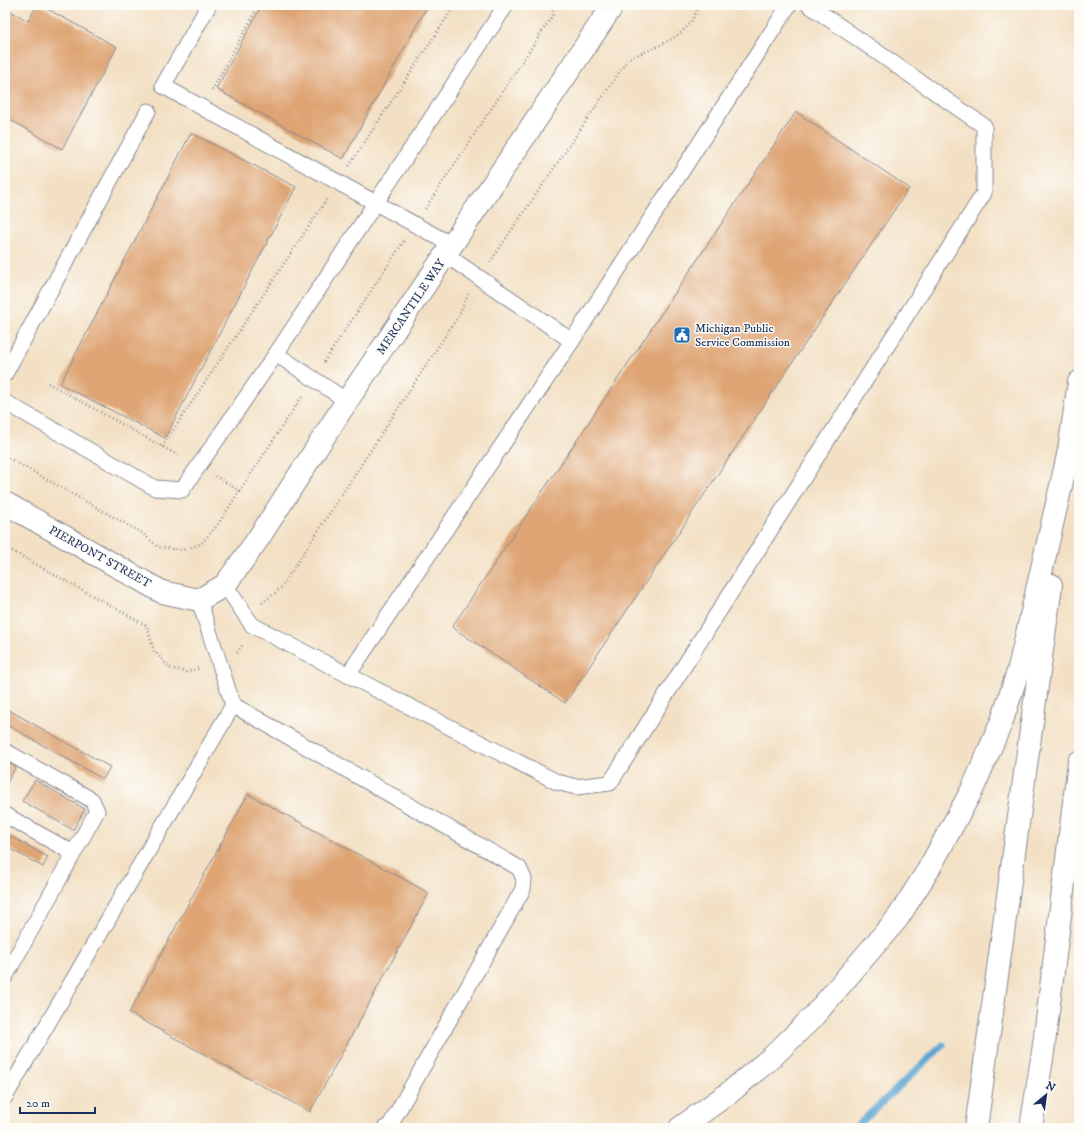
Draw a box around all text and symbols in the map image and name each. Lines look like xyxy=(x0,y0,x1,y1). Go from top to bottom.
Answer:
street label: MERCANTILE WAY xyxy=(373,256,449,358)
place label: Michigan Public Service Commission xyxy=(695,321,791,350)
public building icon: Michigan Public Service Commission xyxy=(672,325,692,345)
street label: PIERPONT STREET xyxy=(46,523,154,591)
north arrow xyxy=(1026,1075,1066,1115)
text: N xyxy=(1043,1079,1058,1095)
scale bar xyxy=(20,1089,95,1115)
text: 20 m xyxy=(26,1096,50,1111)

